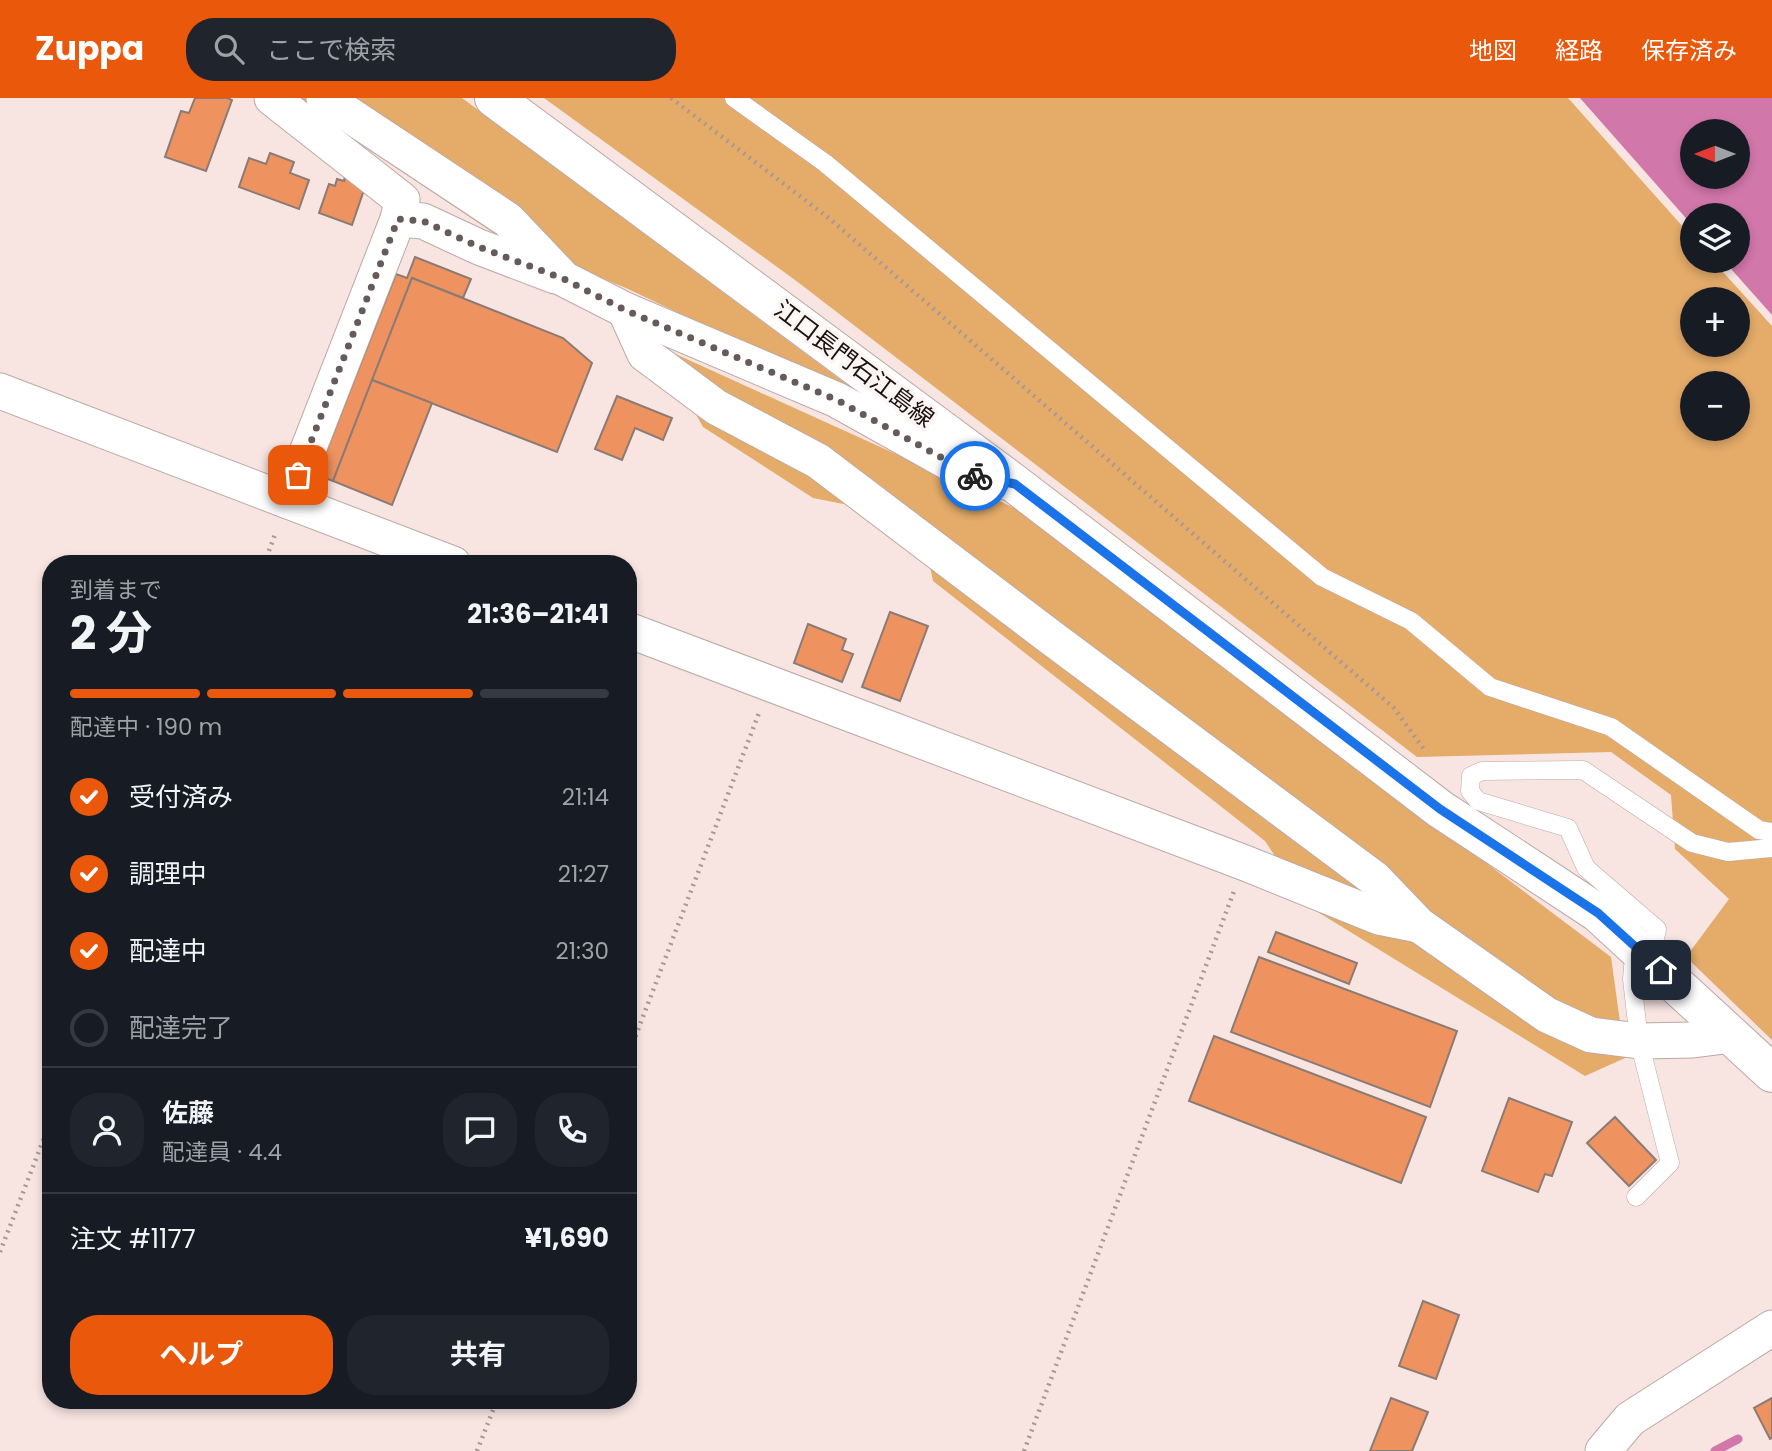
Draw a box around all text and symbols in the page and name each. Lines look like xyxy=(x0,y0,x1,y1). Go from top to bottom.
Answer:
search box xyxy=(186,18,676,81)
text: Zuppa xyxy=(35,25,144,72)
icon: search xyxy=(210,30,248,68)
text: ここで検索 xyxy=(266,32,396,68)
text: 地図 xyxy=(1469,34,1517,67)
text: 経路 xyxy=(1555,34,1603,67)
text: 保存済み xyxy=(1641,34,1737,67)
north arrow xyxy=(1680,119,1750,189)
map controls xyxy=(1680,119,1750,441)
button: layers xyxy=(1680,203,1750,273)
button: + xyxy=(1680,287,1750,357)
street label: 江口長門石江島線 xyxy=(768,293,941,435)
button: − xyxy=(1680,371,1750,441)
courier xyxy=(940,441,1010,511)
pin xyxy=(268,445,328,505)
icon: bag xyxy=(279,456,317,494)
icon: bike xyxy=(956,457,994,495)
text: 到着まで xyxy=(70,574,162,606)
text: 21:36–21:41 xyxy=(467,596,609,632)
text: 2 分 xyxy=(70,601,152,665)
text: 配達中 · 190 m xyxy=(70,711,222,743)
icon: check xyxy=(70,778,108,816)
text: 受付済み xyxy=(129,779,233,815)
text: 21:14 xyxy=(562,781,609,813)
icon: check xyxy=(70,855,108,893)
text: 調理中 xyxy=(129,856,207,892)
text: 21:27 xyxy=(558,858,609,890)
icon: check xyxy=(70,932,108,970)
text: 配達中 xyxy=(129,933,207,969)
text: 21:30 xyxy=(556,935,609,967)
pin xyxy=(1631,940,1691,1000)
icon: home xyxy=(1642,951,1680,989)
text: 配達完了 xyxy=(129,1010,233,1046)
button: person xyxy=(70,1093,144,1167)
button: chat xyxy=(443,1093,517,1167)
button: phone xyxy=(535,1093,609,1167)
text: 佐藤 xyxy=(162,1095,214,1131)
text: 配達員 · 4.4 xyxy=(162,1136,282,1168)
text: ¥1,690 xyxy=(525,1220,609,1256)
text: 注文 #1177 xyxy=(70,1221,196,1257)
button: ヘルプ xyxy=(70,1315,333,1395)
button: 共有 xyxy=(347,1315,609,1395)

